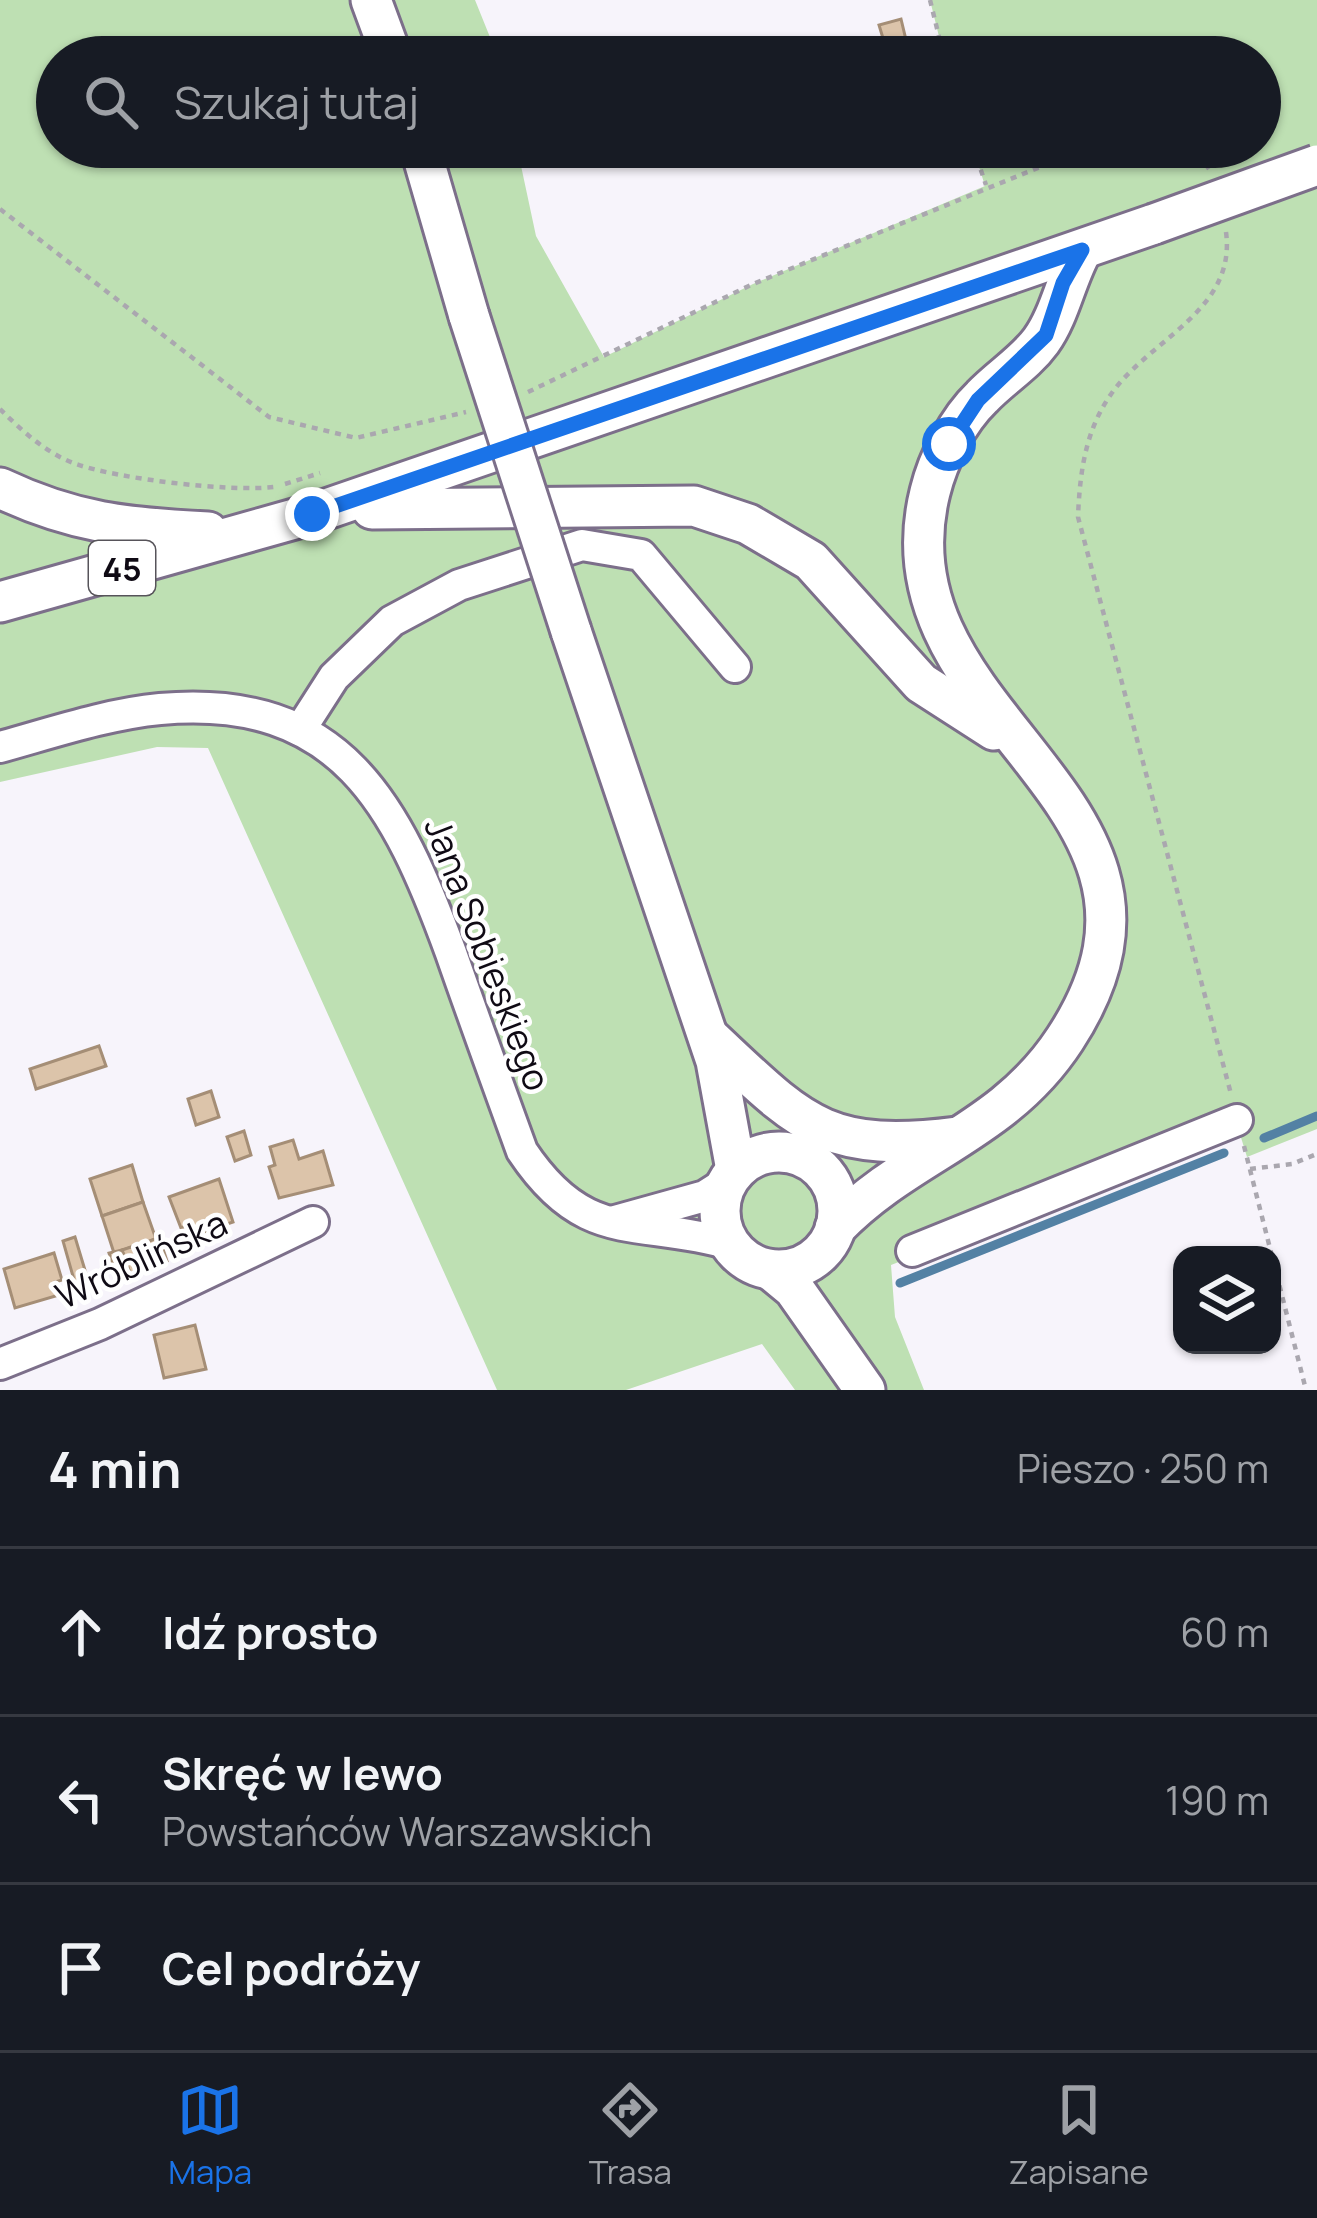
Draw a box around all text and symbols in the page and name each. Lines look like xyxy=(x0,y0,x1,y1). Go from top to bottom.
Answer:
search box xyxy=(36,36,1281,168)
icon: search xyxy=(78,69,144,135)
text: Szukaj tutaj xyxy=(174,71,419,133)
route start xyxy=(922,417,976,471)
route end xyxy=(285,487,339,541)
road number: 45 xyxy=(89,541,155,595)
street label: Jana Sobieskiego xyxy=(413,811,563,1097)
street label: Wróblińska xyxy=(47,1198,235,1320)
map controls xyxy=(1173,1246,1281,1354)
button: layers xyxy=(1173,1246,1281,1354)
text: 4 min xyxy=(48,1434,181,1503)
text: Pieszo · 250 m xyxy=(1017,1441,1269,1495)
icon: ahead xyxy=(48,1599,114,1665)
text: Idź prosto xyxy=(162,1601,378,1663)
text: 60 m xyxy=(1180,1605,1269,1659)
text: Skręć w lewo xyxy=(162,1742,443,1804)
icon: left xyxy=(48,1767,114,1833)
text: 190 m xyxy=(1165,1773,1269,1827)
text: Powstańców Warszawskich xyxy=(162,1804,652,1858)
icon: arrive xyxy=(48,1935,114,2001)
text: Cel podróży xyxy=(162,1937,420,1999)
tab: Mapa xyxy=(168,2077,252,2194)
tab: Trasa xyxy=(589,2077,672,2194)
tab: Zapisane xyxy=(1008,2077,1149,2194)

